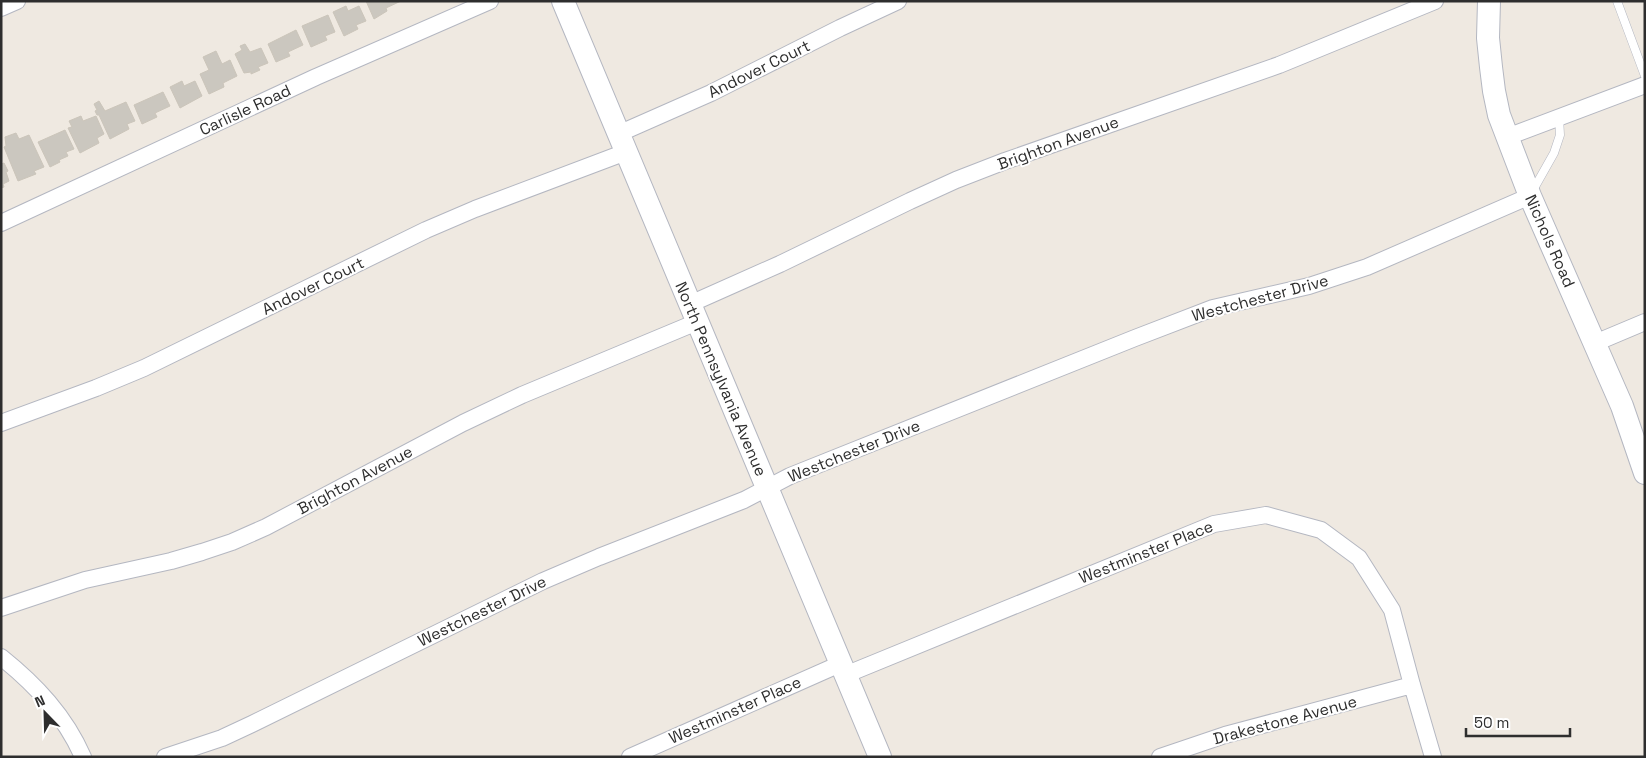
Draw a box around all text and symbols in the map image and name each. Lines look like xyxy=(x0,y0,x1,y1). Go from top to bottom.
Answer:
street label: Andover Court xyxy=(705,35,813,103)
street label: Carlisle Road xyxy=(196,80,294,140)
street label: Brighton Avenue xyxy=(994,111,1122,175)
street label: Nichols Road xyxy=(1520,191,1580,291)
street label: Andover Court xyxy=(259,252,367,320)
street label: Westchester Drive xyxy=(1189,270,1331,326)
street label: North Pennsylvania Avenue xyxy=(670,279,772,479)
street label: Westchester Drive xyxy=(785,415,923,487)
street label: Brighton Avenue xyxy=(294,441,416,519)
street label: Westminster Place xyxy=(1076,516,1216,588)
street label: Westchester Drive xyxy=(414,571,550,651)
street label: Westminster Place xyxy=(665,671,805,749)
north arrow xyxy=(20,688,70,738)
text: N xyxy=(32,691,48,711)
street label: Drakestone Avenue xyxy=(1211,691,1359,749)
scale bar xyxy=(1466,706,1570,738)
text: 50 m xyxy=(1474,713,1509,732)

